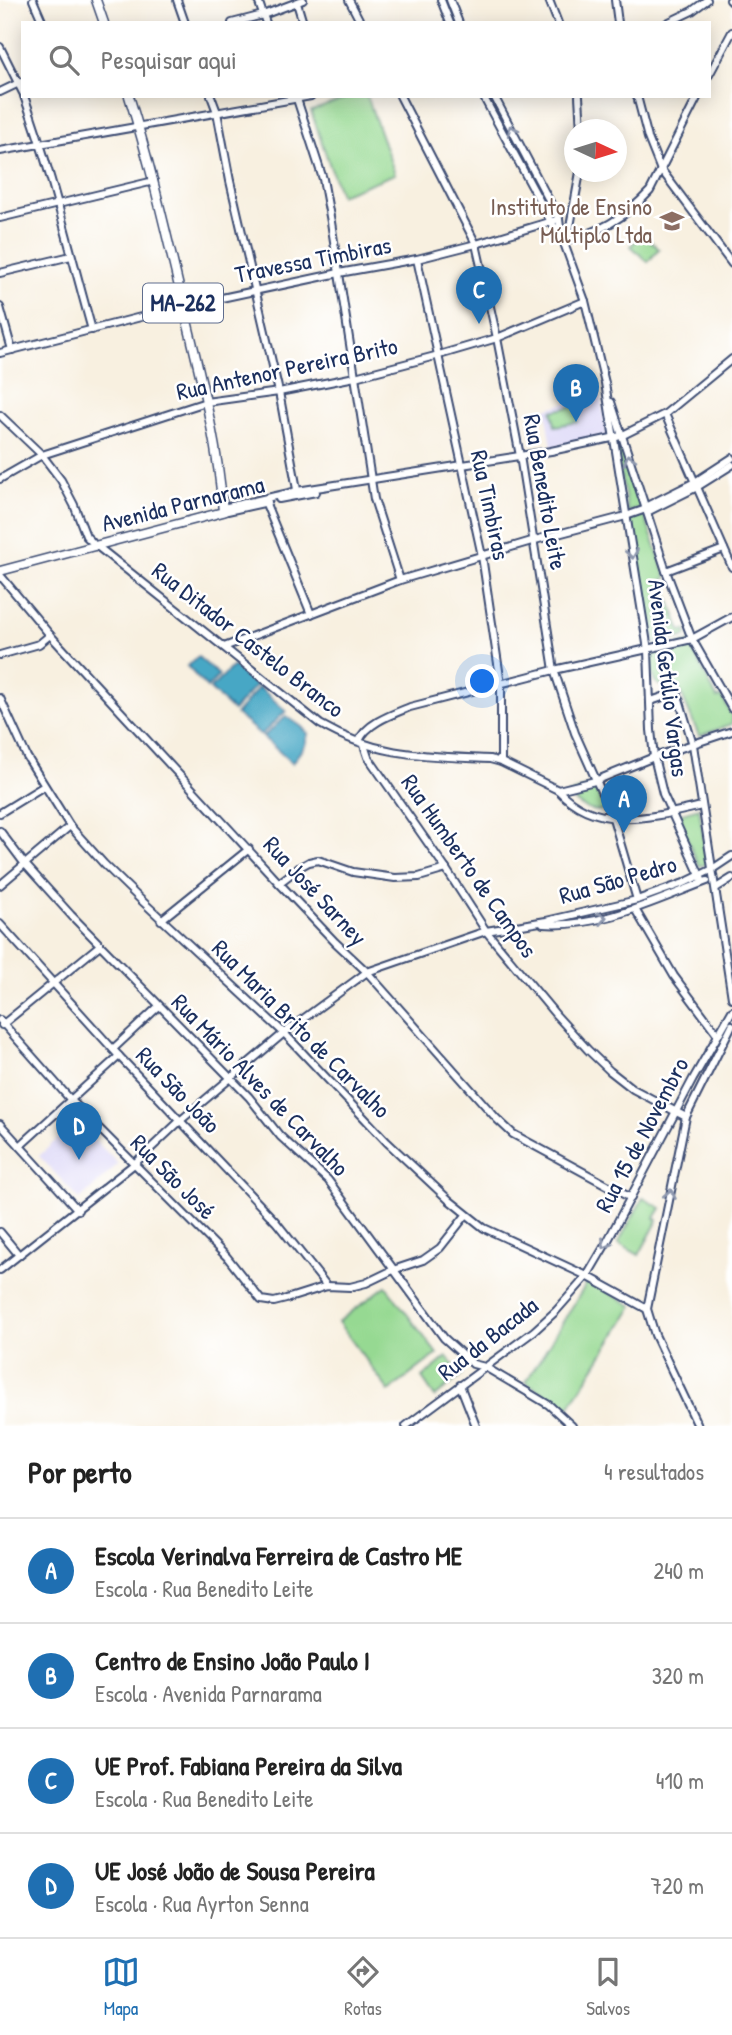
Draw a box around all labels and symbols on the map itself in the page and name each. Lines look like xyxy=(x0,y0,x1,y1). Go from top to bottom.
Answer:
north arrow xyxy=(564,119,627,182)
one-way arrow xyxy=(507,125,520,137)
place label: Instituto de Ensino Múltiplo Ltda xyxy=(490,190,652,250)
school or university icon: Instituto de Ensino Múltiplo Ltda xyxy=(658,207,686,235)
street label: Travessa Timbiras xyxy=(232,228,394,290)
pin: C xyxy=(456,266,502,324)
road number: MA-262 xyxy=(143,284,223,322)
street label: Rua Antenor Pereira Brito xyxy=(173,329,401,407)
pin: B xyxy=(553,364,599,422)
street label: Rua Benedito Leite xyxy=(517,412,575,573)
street label: Rua Timbiras xyxy=(464,447,518,563)
one-way arrow xyxy=(623,453,637,466)
street label: Avenida Parnarama xyxy=(98,467,267,539)
one-way arrow xyxy=(624,548,639,560)
street label: Rua Ditador Castelo Branco xyxy=(146,554,352,725)
street label: Avenida Getúlio Vargas xyxy=(641,577,697,778)
your location xyxy=(465,664,499,698)
street label: Rua Humberto de Campos xyxy=(394,767,545,964)
pin: A xyxy=(601,775,647,833)
street label: Rua José Sarney xyxy=(257,829,375,952)
street label: Rua São Pedro xyxy=(555,847,680,911)
one-way arrow xyxy=(596,911,608,926)
street label: Rua Maria Brito de Carvalho xyxy=(205,932,398,1125)
street label: Rua Mário Alves de Carvalho xyxy=(165,986,357,1183)
street label: Rua São João xyxy=(129,1039,228,1140)
street label: Rua 15 de Novembro xyxy=(587,1051,696,1218)
pin: D xyxy=(56,1102,102,1160)
street label: Rua São José xyxy=(124,1127,224,1226)
one-way arrow xyxy=(661,1188,676,1200)
one-way arrow xyxy=(601,1236,614,1249)
street label: Rua da Bacada xyxy=(431,1289,544,1387)

